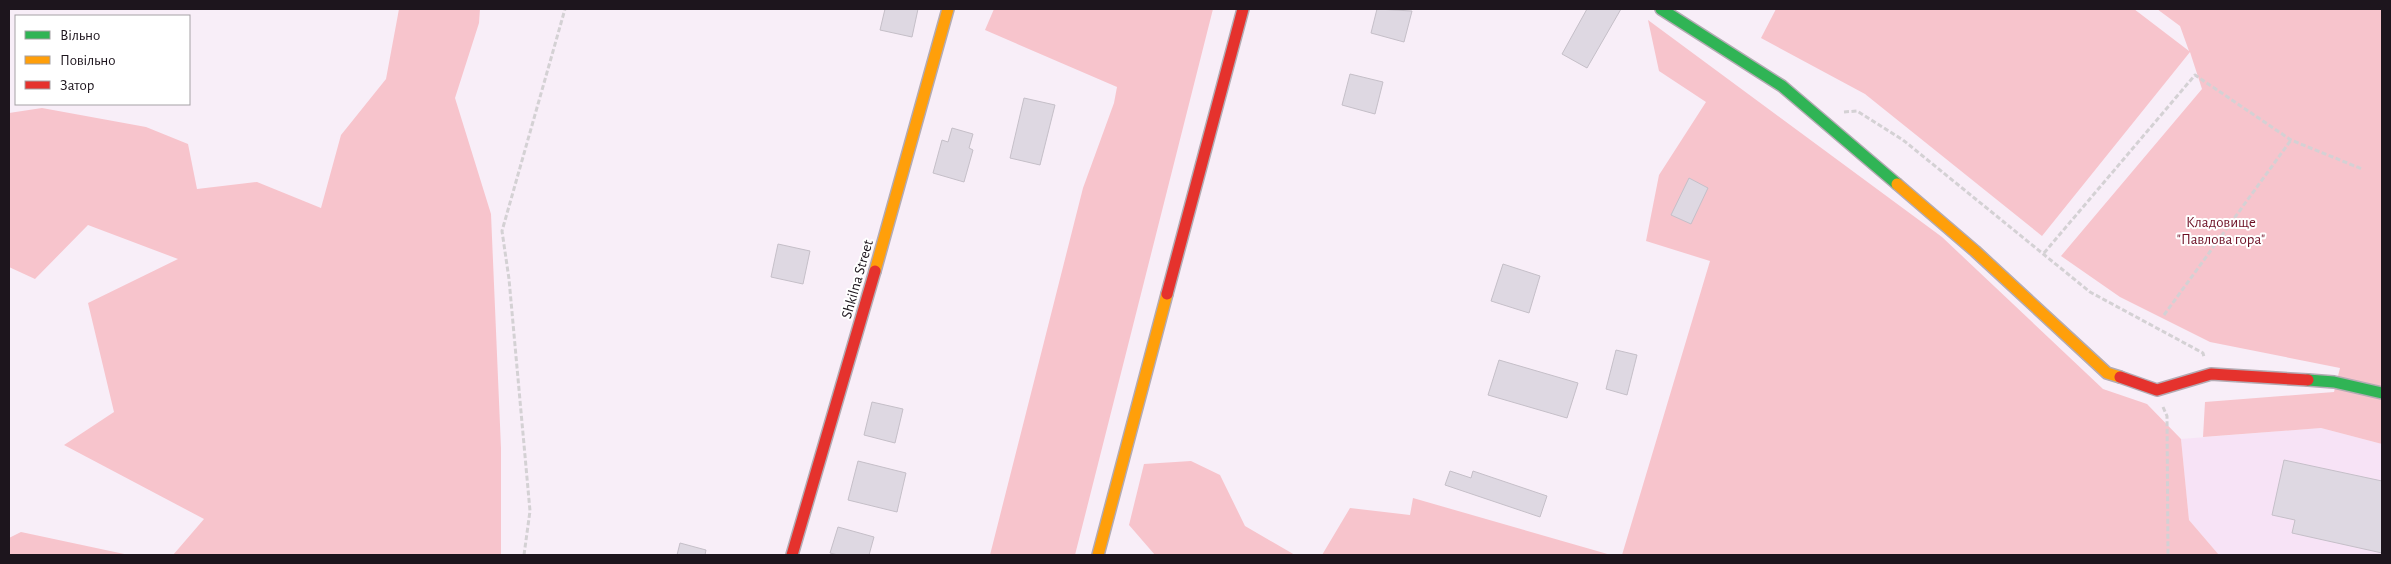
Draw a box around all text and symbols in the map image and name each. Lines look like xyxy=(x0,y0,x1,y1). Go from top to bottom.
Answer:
legend xyxy=(15,15,190,105)
text: Вільно xyxy=(60,28,100,43)
text: Повільно xyxy=(60,53,116,68)
text: Затор xyxy=(60,78,95,93)
park label: Кладовище "Павлова гора" xyxy=(2177,215,2265,247)
street label: Shkilna Street xyxy=(839,238,876,320)

